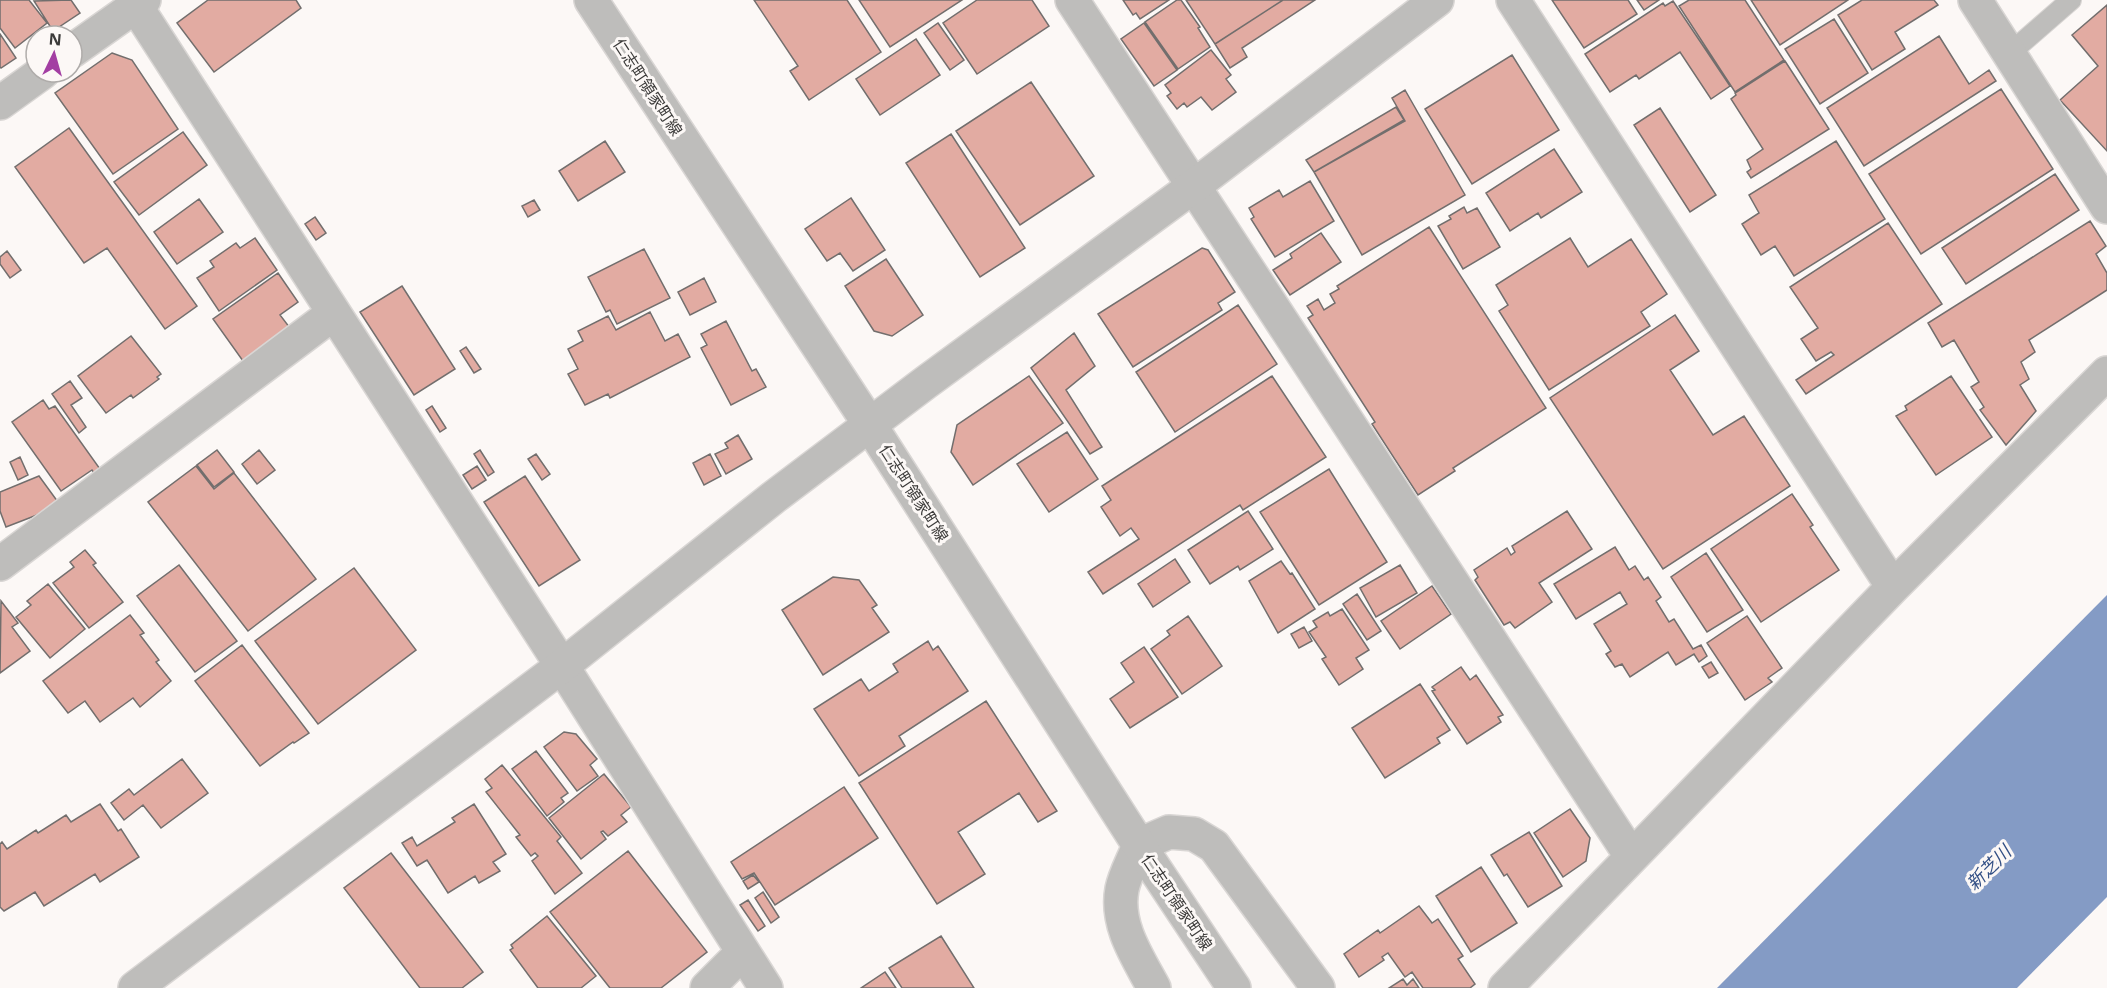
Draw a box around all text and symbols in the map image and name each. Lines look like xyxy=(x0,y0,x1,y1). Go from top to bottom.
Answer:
north arrow xyxy=(24,24,84,84)
text: N xyxy=(48,28,63,51)
street label: 仁志町領家町線 xyxy=(608,34,688,140)
street label: 仁志町領家町線 xyxy=(874,440,954,546)
water label: 新芝川 xyxy=(1961,838,2017,895)
street label: 仁志町領家町線 xyxy=(1137,849,1217,955)

